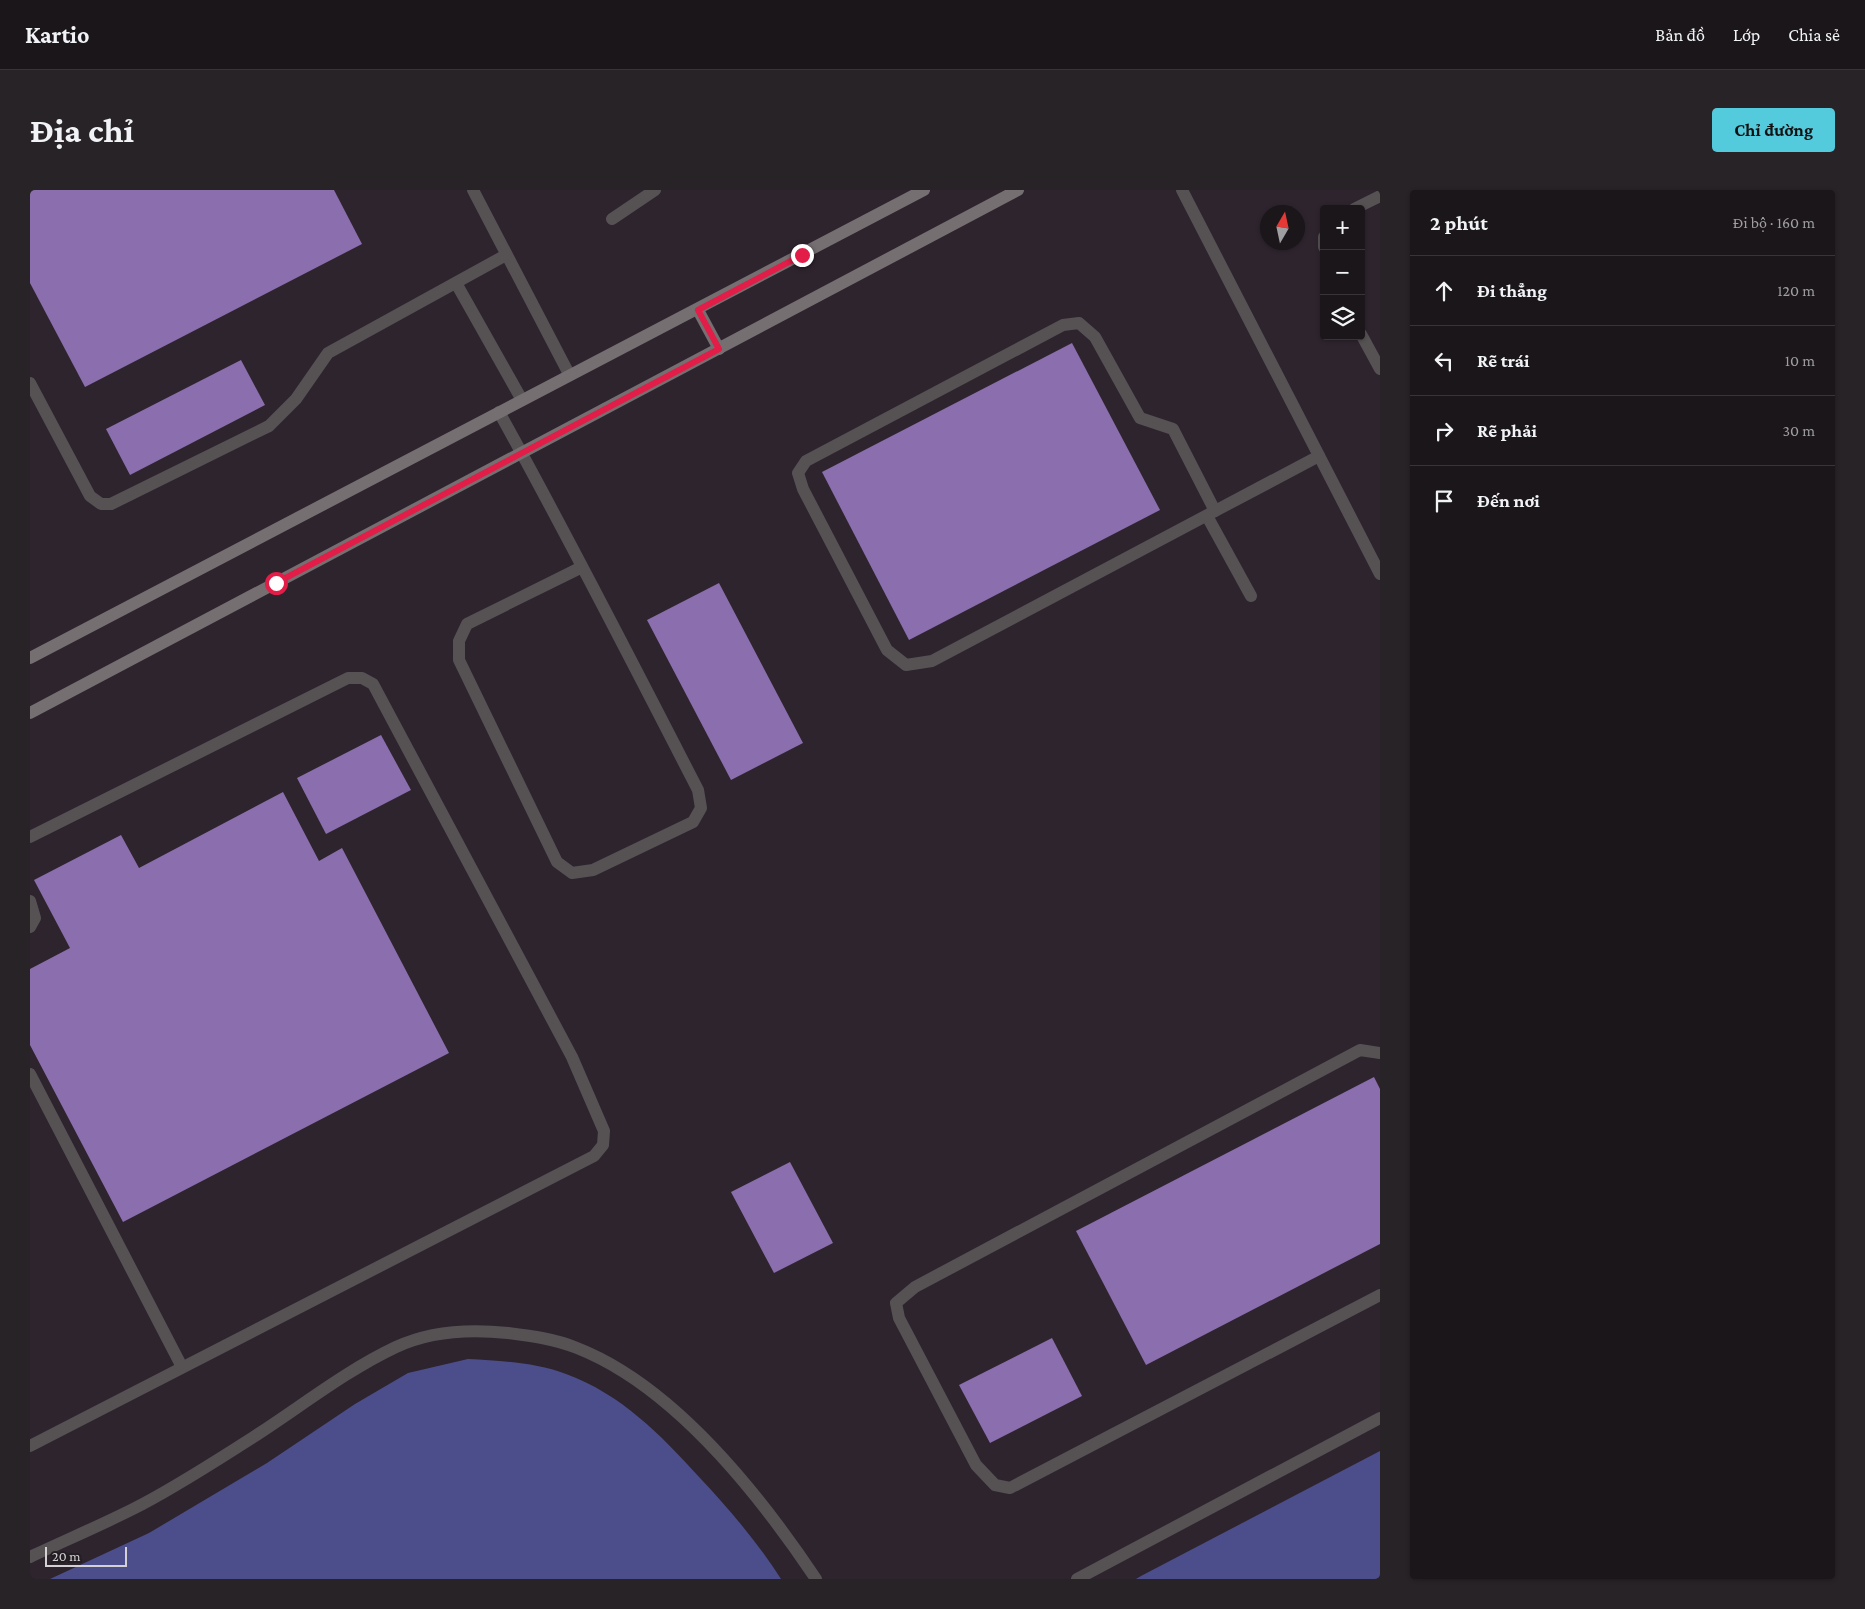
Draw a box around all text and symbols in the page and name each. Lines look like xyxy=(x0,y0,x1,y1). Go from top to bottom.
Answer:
text: Kartio xyxy=(25,21,90,48)
text: Bản đồ xyxy=(1655,25,1705,45)
text: Lớp xyxy=(1733,25,1760,45)
text: Chia sẻ xyxy=(1788,25,1840,45)
button: Chỉ đường xyxy=(1712,108,1835,152)
text: Địa chỉ xyxy=(30,111,134,150)
north arrow xyxy=(1260,205,1305,250)
map controls xyxy=(1320,205,1365,340)
button: + xyxy=(1320,205,1365,250)
text: 2 phút xyxy=(1430,211,1488,235)
text: Đi bộ · 160 m xyxy=(1733,214,1815,231)
route end xyxy=(791,244,814,267)
button: − xyxy=(1320,250,1365,295)
icon: ahead xyxy=(1430,277,1458,305)
text: Đi thẳng xyxy=(1477,280,1547,301)
text: 120 m xyxy=(1777,282,1815,299)
button: layers xyxy=(1320,295,1365,340)
icon: left xyxy=(1430,347,1458,375)
text: Rẽ trái xyxy=(1477,350,1530,371)
text: 10 m xyxy=(1785,352,1815,369)
icon: right xyxy=(1430,417,1458,445)
text: Rẽ phải xyxy=(1477,420,1537,441)
text: 30 m xyxy=(1783,422,1815,439)
icon: arrive xyxy=(1430,487,1458,515)
text: Đến nơi xyxy=(1477,490,1540,511)
route start xyxy=(265,572,288,595)
scale bar xyxy=(45,1544,128,1567)
text: 20 m xyxy=(52,1548,80,1564)

